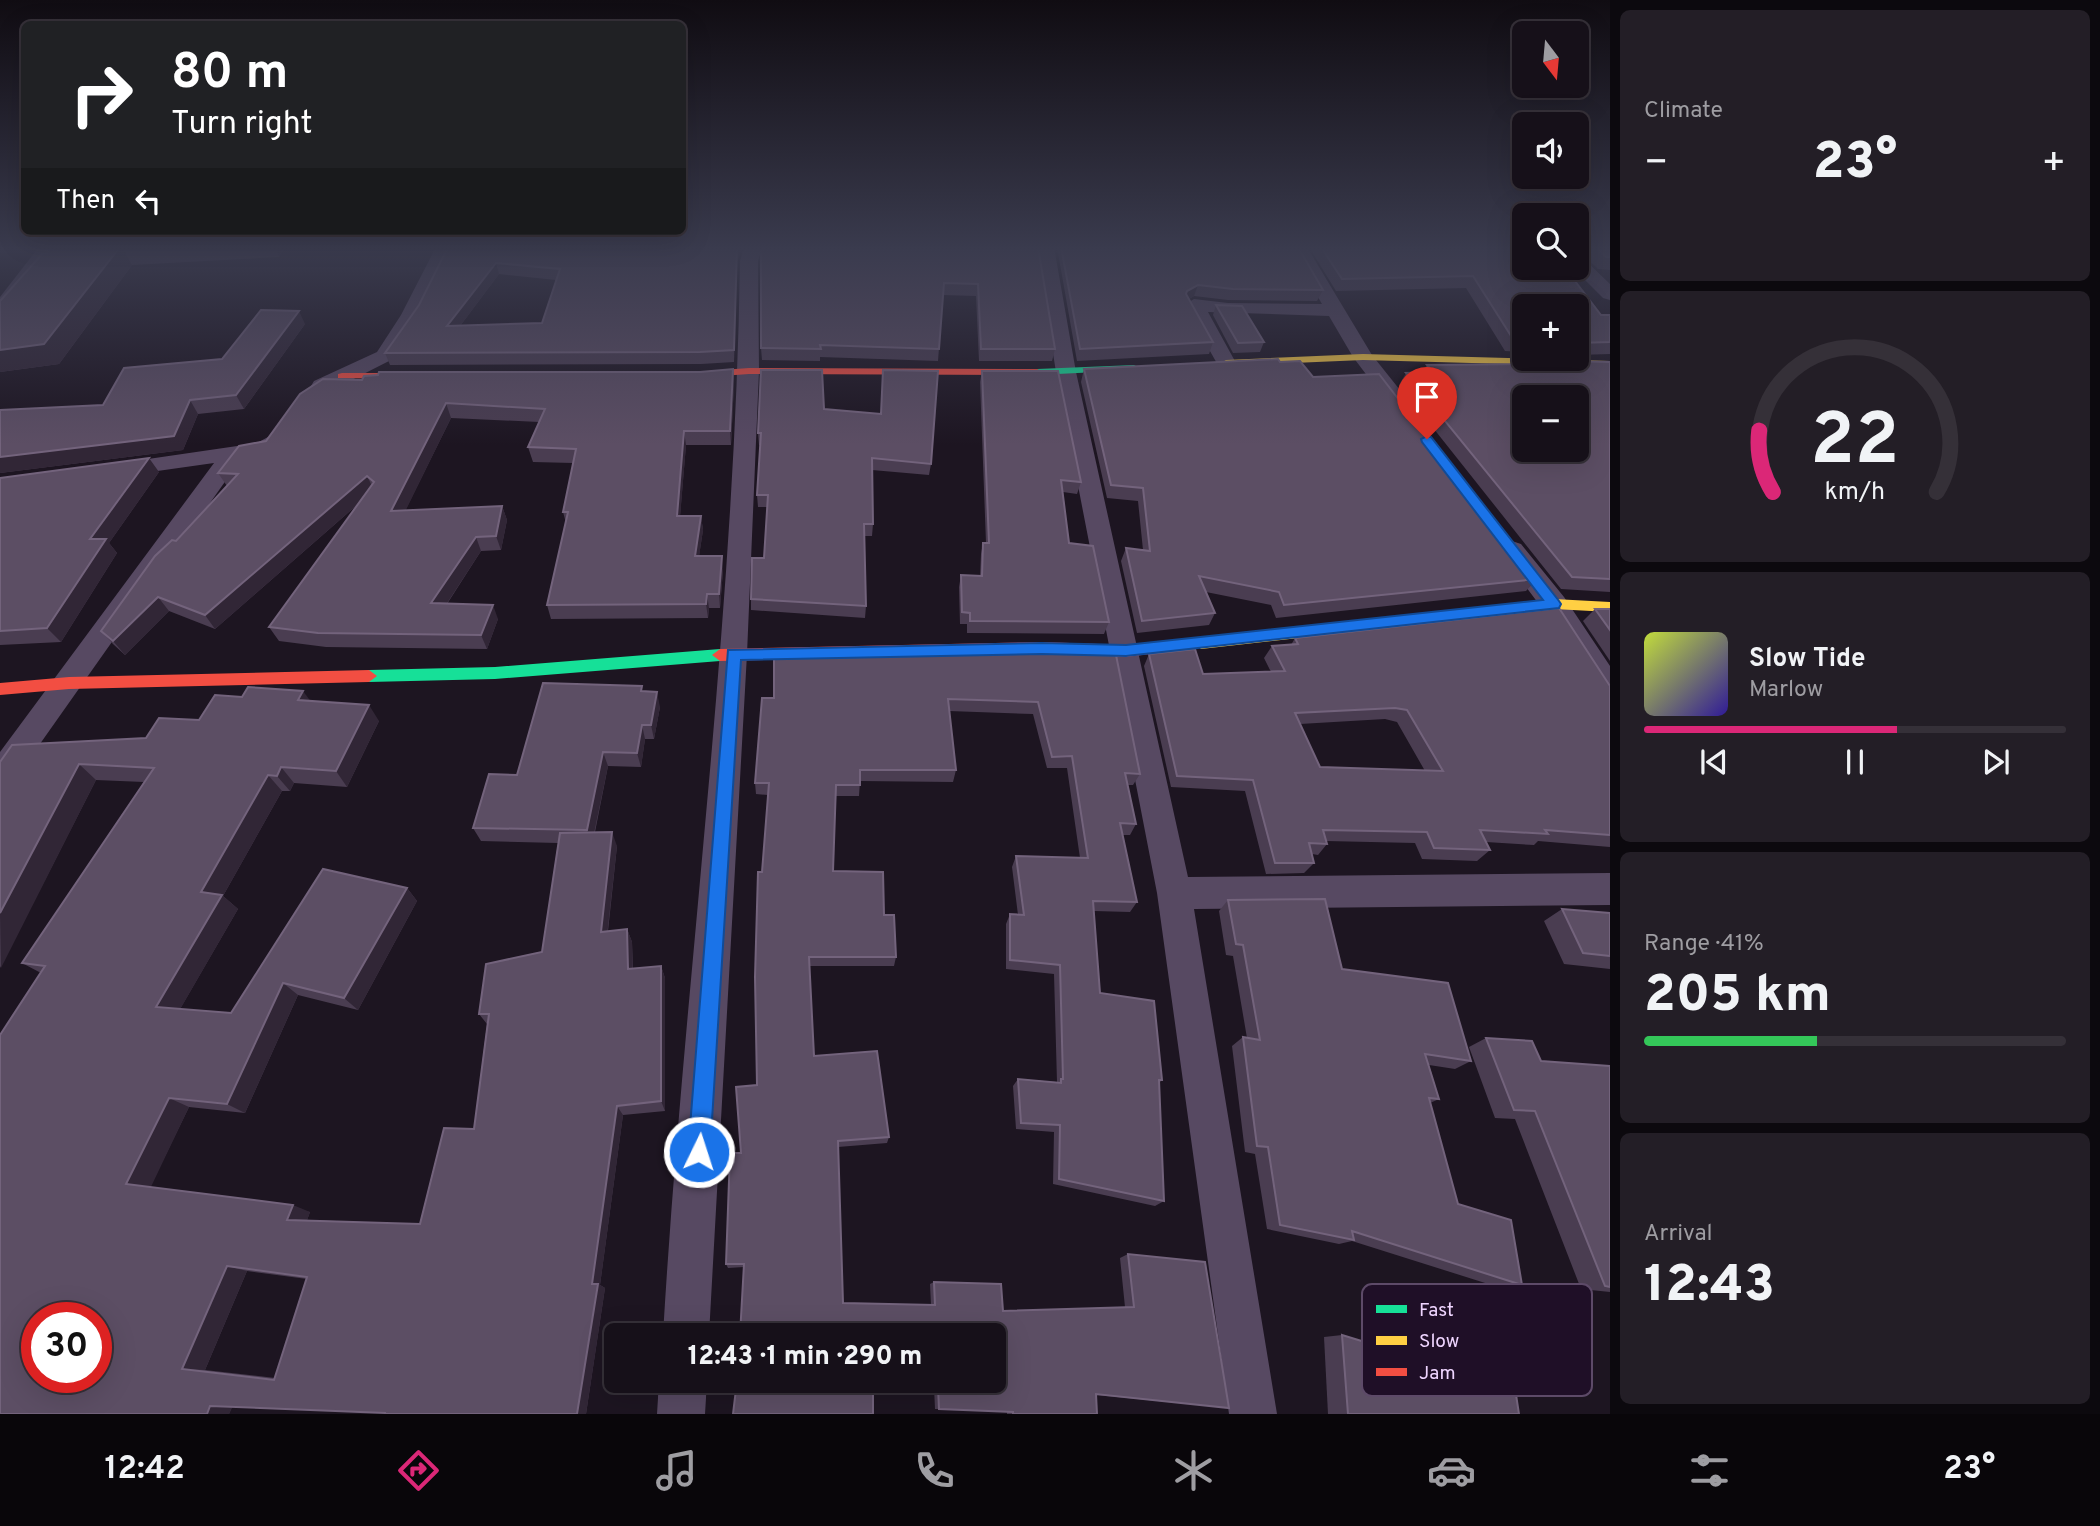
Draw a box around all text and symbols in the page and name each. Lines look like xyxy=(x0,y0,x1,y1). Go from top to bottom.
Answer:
north arrow xyxy=(1512,21,1589,98)
map controls xyxy=(1512,21,1589,462)
text: 80 m xyxy=(171,44,288,106)
icon: right xyxy=(56,49,147,140)
text: Climate xyxy=(1644,97,1723,126)
text: Turn right xyxy=(171,105,313,145)
button: sound xyxy=(1512,112,1589,189)
text: 23° xyxy=(1813,131,1897,197)
text: − xyxy=(1644,140,1669,189)
text: + xyxy=(2041,140,2066,189)
icon: left xyxy=(129,182,167,220)
text: Then xyxy=(56,185,115,218)
button: search xyxy=(1512,203,1589,280)
button: + xyxy=(1512,294,1589,371)
pin xyxy=(1397,367,1457,439)
icon: arrive xyxy=(1408,378,1446,416)
button: − xyxy=(1512,385,1589,462)
text: 22 xyxy=(1810,399,1900,491)
text: km/h xyxy=(1825,477,1885,509)
text: Slow Tide xyxy=(1749,643,1866,676)
text: Marlow xyxy=(1749,676,1823,705)
icon: previous xyxy=(1695,743,1733,781)
icon: pause xyxy=(1836,743,1874,781)
icon: next xyxy=(1977,743,2015,781)
text: Range · 41% xyxy=(1644,930,1764,959)
text: 205 km xyxy=(1644,964,1831,1030)
position arrow xyxy=(662,1115,736,1189)
text: Arrival xyxy=(1644,1220,1713,1249)
text: 12:43 xyxy=(1644,1254,1775,1320)
legend xyxy=(1362,1284,1592,1396)
text: Fast xyxy=(1419,1299,1454,1323)
speed limit sign: 30 xyxy=(21,1302,112,1393)
text: Slow xyxy=(1419,1330,1459,1354)
text: 12:43 · 1 min · 290 m xyxy=(688,1341,922,1374)
text: Jam xyxy=(1419,1362,1456,1386)
icon: directions xyxy=(394,1446,443,1495)
icon: music xyxy=(652,1446,701,1495)
icon: phone xyxy=(910,1446,959,1495)
icon: climate xyxy=(1169,1446,1218,1495)
icon: car xyxy=(1427,1446,1476,1495)
icon: filters xyxy=(1685,1446,1734,1495)
text: 12:42 xyxy=(105,1450,185,1490)
text: 23° xyxy=(1943,1450,1995,1490)

